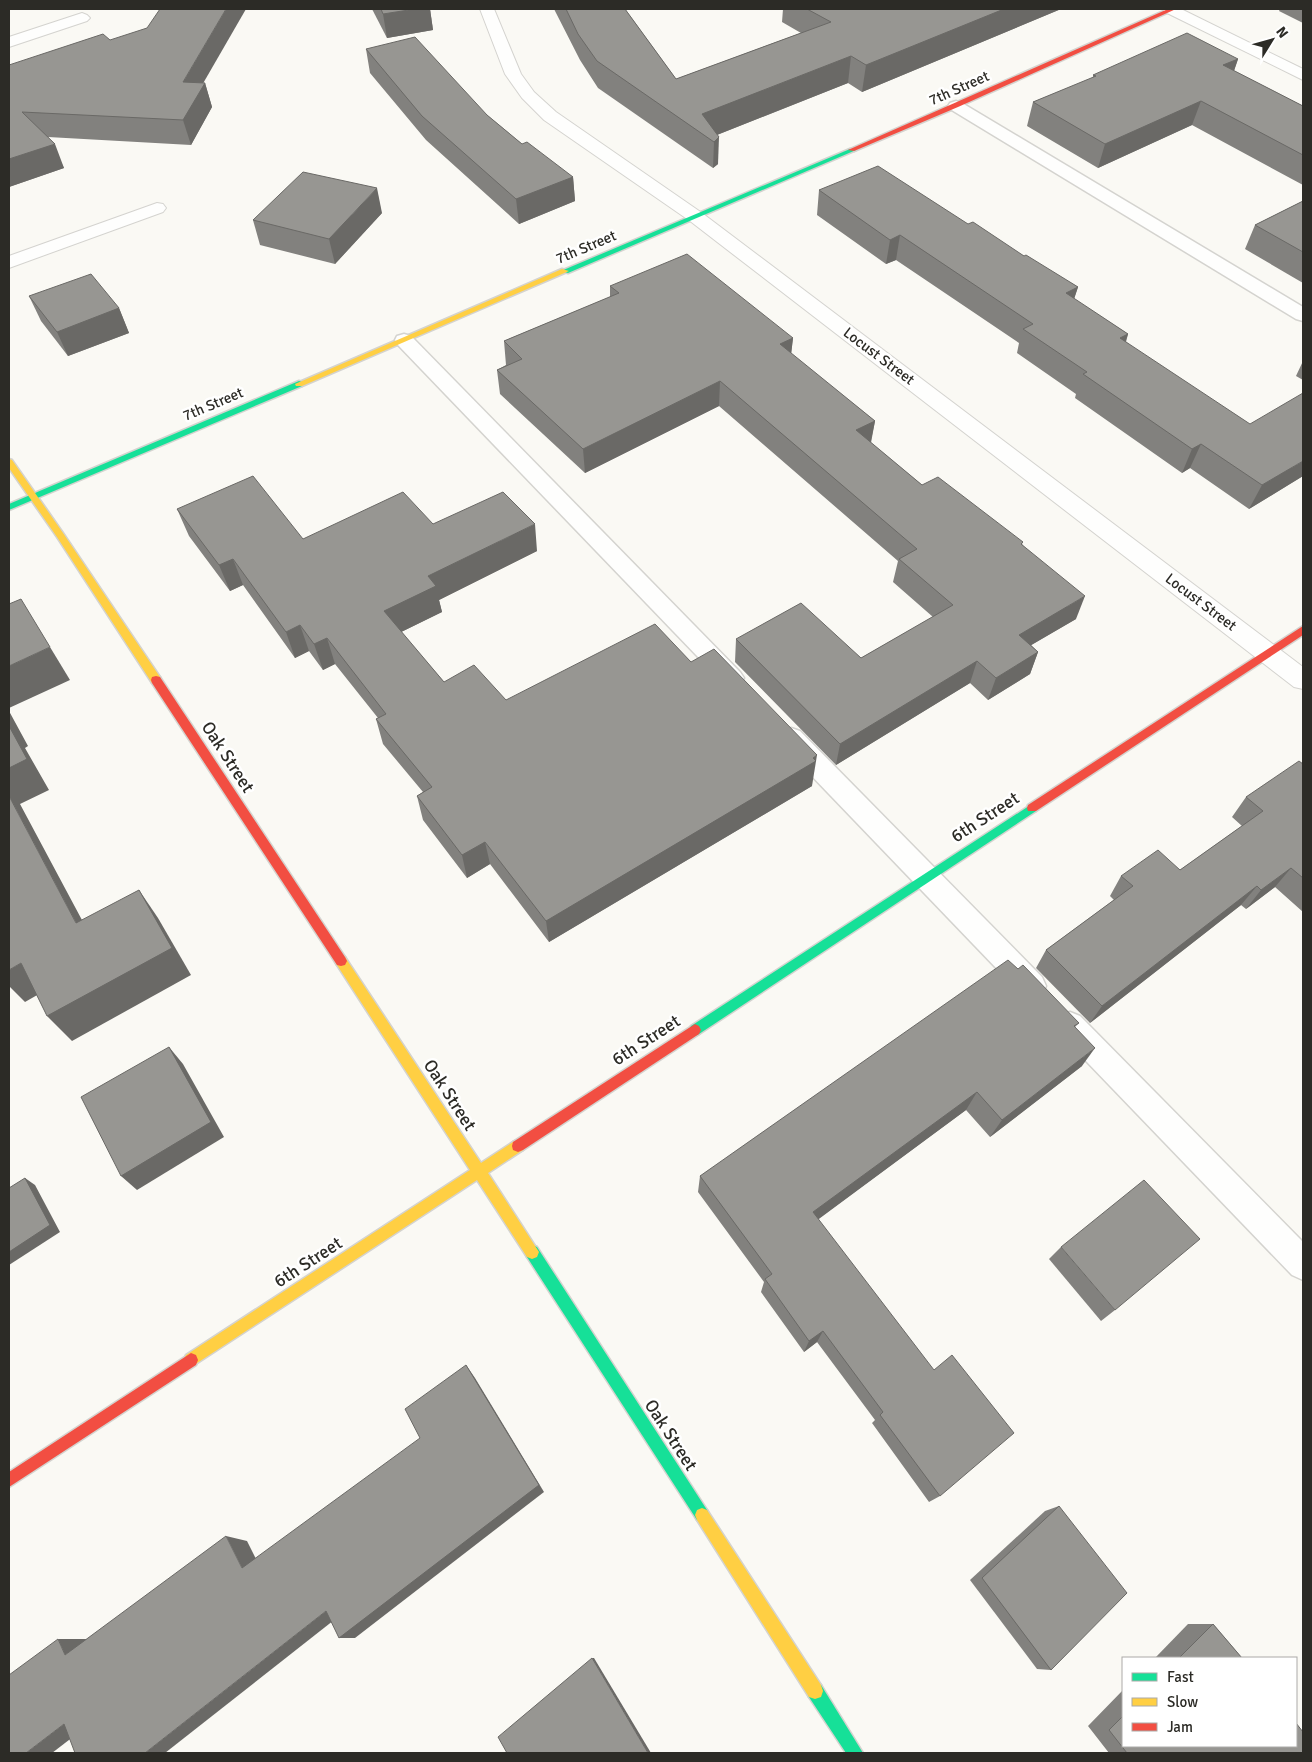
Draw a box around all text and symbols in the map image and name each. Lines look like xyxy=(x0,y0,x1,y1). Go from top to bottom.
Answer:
north arrow xyxy=(1247,15,1297,65)
text: N xyxy=(1272,23,1292,41)
street label: 7th Street xyxy=(926,67,992,109)
street label: 7th Street xyxy=(553,226,619,268)
street label: Locust Street xyxy=(840,323,918,389)
street label: 7th Street xyxy=(180,383,246,425)
street label: Locust Street xyxy=(1162,569,1240,635)
street label: Oak Street xyxy=(197,717,259,797)
street label: 6th Street xyxy=(947,787,1023,847)
street label: 6th Street xyxy=(608,1010,684,1070)
street label: Oak Street xyxy=(419,1055,481,1135)
street label: 6th Street xyxy=(270,1232,346,1292)
street label: Oak Street xyxy=(640,1395,702,1475)
legend xyxy=(1122,1657,1297,1747)
text: Fast xyxy=(1167,1668,1194,1686)
text: Slow xyxy=(1167,1693,1198,1711)
text: Jam xyxy=(1167,1718,1193,1736)

